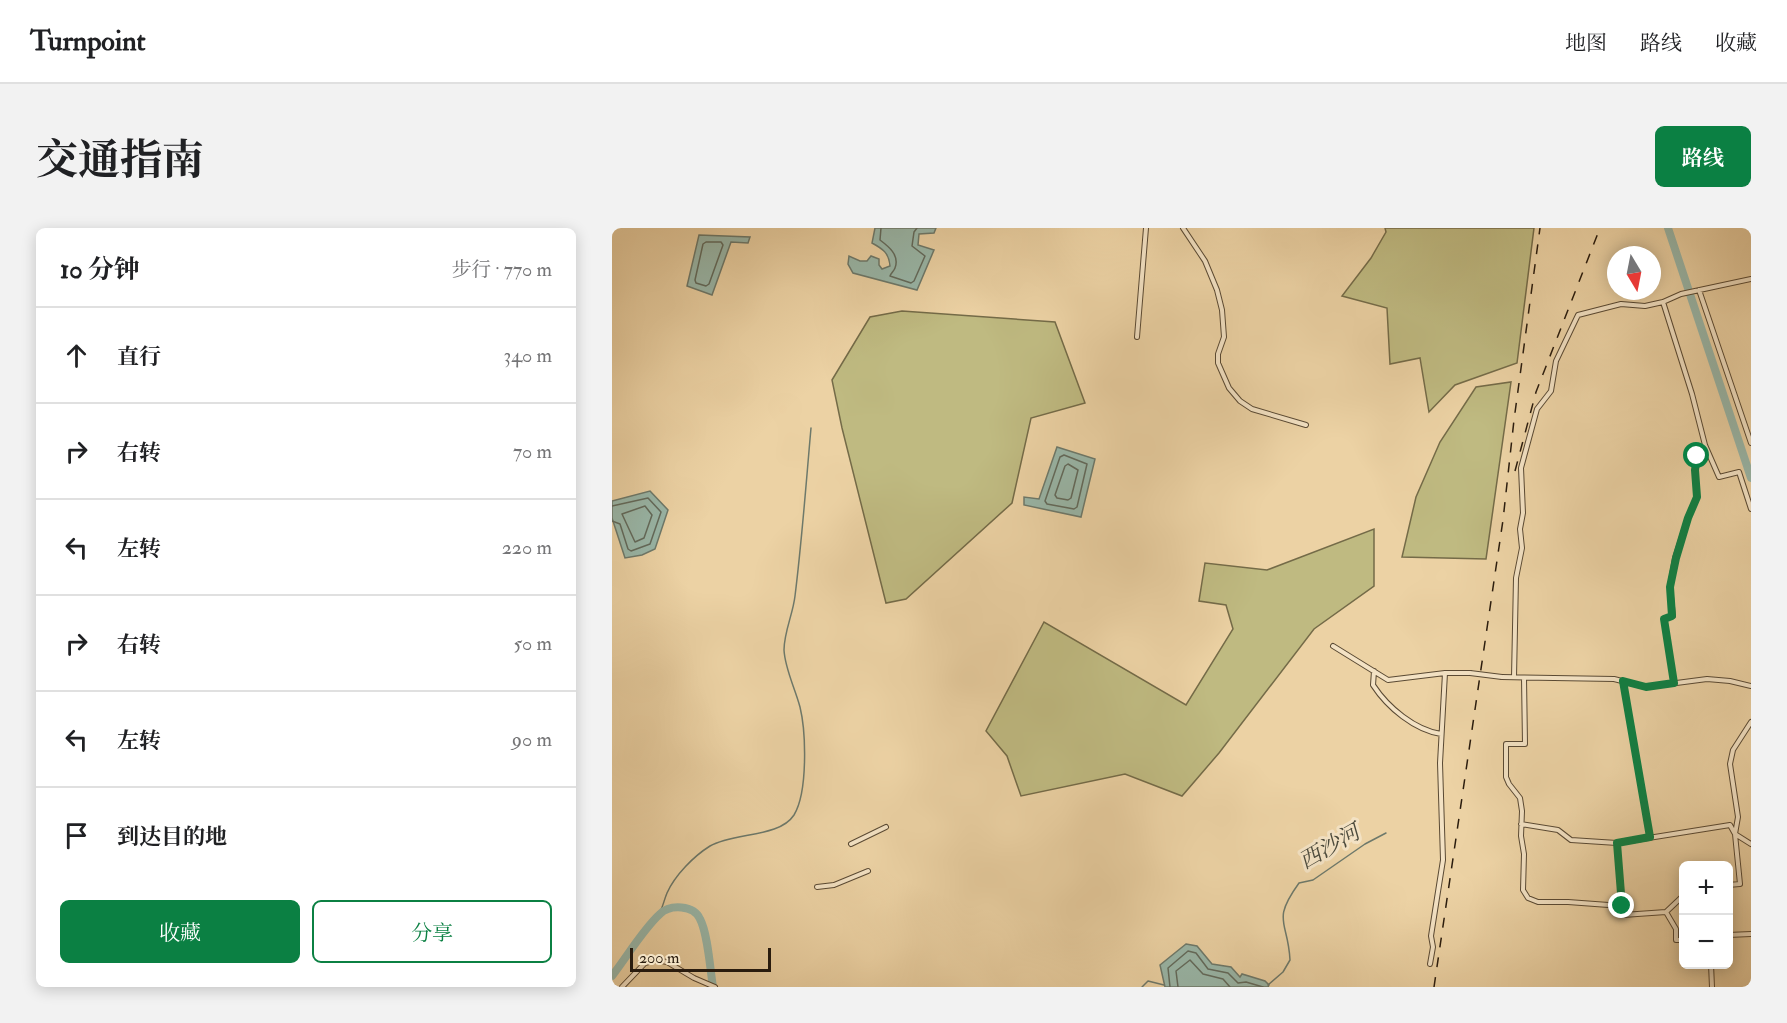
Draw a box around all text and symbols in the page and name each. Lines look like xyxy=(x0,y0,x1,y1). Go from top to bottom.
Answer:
text: Turnpoint xyxy=(30,24,146,59)
text: 地图 xyxy=(1565,30,1607,57)
text: 路线 xyxy=(1640,30,1682,57)
text: 收藏 xyxy=(1715,30,1757,57)
button: 路线 xyxy=(1655,126,1751,187)
text: 交通指南 xyxy=(36,135,204,187)
north arrow xyxy=(1607,246,1661,300)
text: 10 分钟 xyxy=(60,254,140,286)
text: 步行 · 770 m xyxy=(451,257,552,282)
icon: ahead xyxy=(60,339,93,372)
text: 直行 xyxy=(117,343,161,371)
text: 340 m xyxy=(504,343,552,368)
icon: right xyxy=(60,435,93,468)
text: 右转 xyxy=(117,439,161,467)
text: 70 m xyxy=(513,439,552,464)
route start xyxy=(1683,442,1709,468)
icon: left xyxy=(60,531,93,564)
text: 左转 xyxy=(117,535,161,563)
text: 220 m xyxy=(502,535,552,560)
icon: right xyxy=(60,627,93,660)
text: 右转 xyxy=(117,631,161,659)
text: 50 m xyxy=(513,631,552,656)
icon: left xyxy=(60,723,93,756)
text: 左转 xyxy=(117,727,161,755)
text: 90 m xyxy=(512,727,552,752)
water label: 西沙河 xyxy=(1294,816,1369,875)
icon: arrive xyxy=(60,819,93,852)
text: 到达目的地 xyxy=(117,823,227,851)
map controls xyxy=(1679,861,1733,969)
button: + xyxy=(1679,861,1733,915)
route end xyxy=(1608,892,1634,918)
button: 收藏 xyxy=(60,900,300,963)
button: 分享 xyxy=(312,900,552,963)
button: − xyxy=(1679,915,1733,969)
scale bar xyxy=(630,945,771,972)
text: 200 m xyxy=(639,948,679,968)

